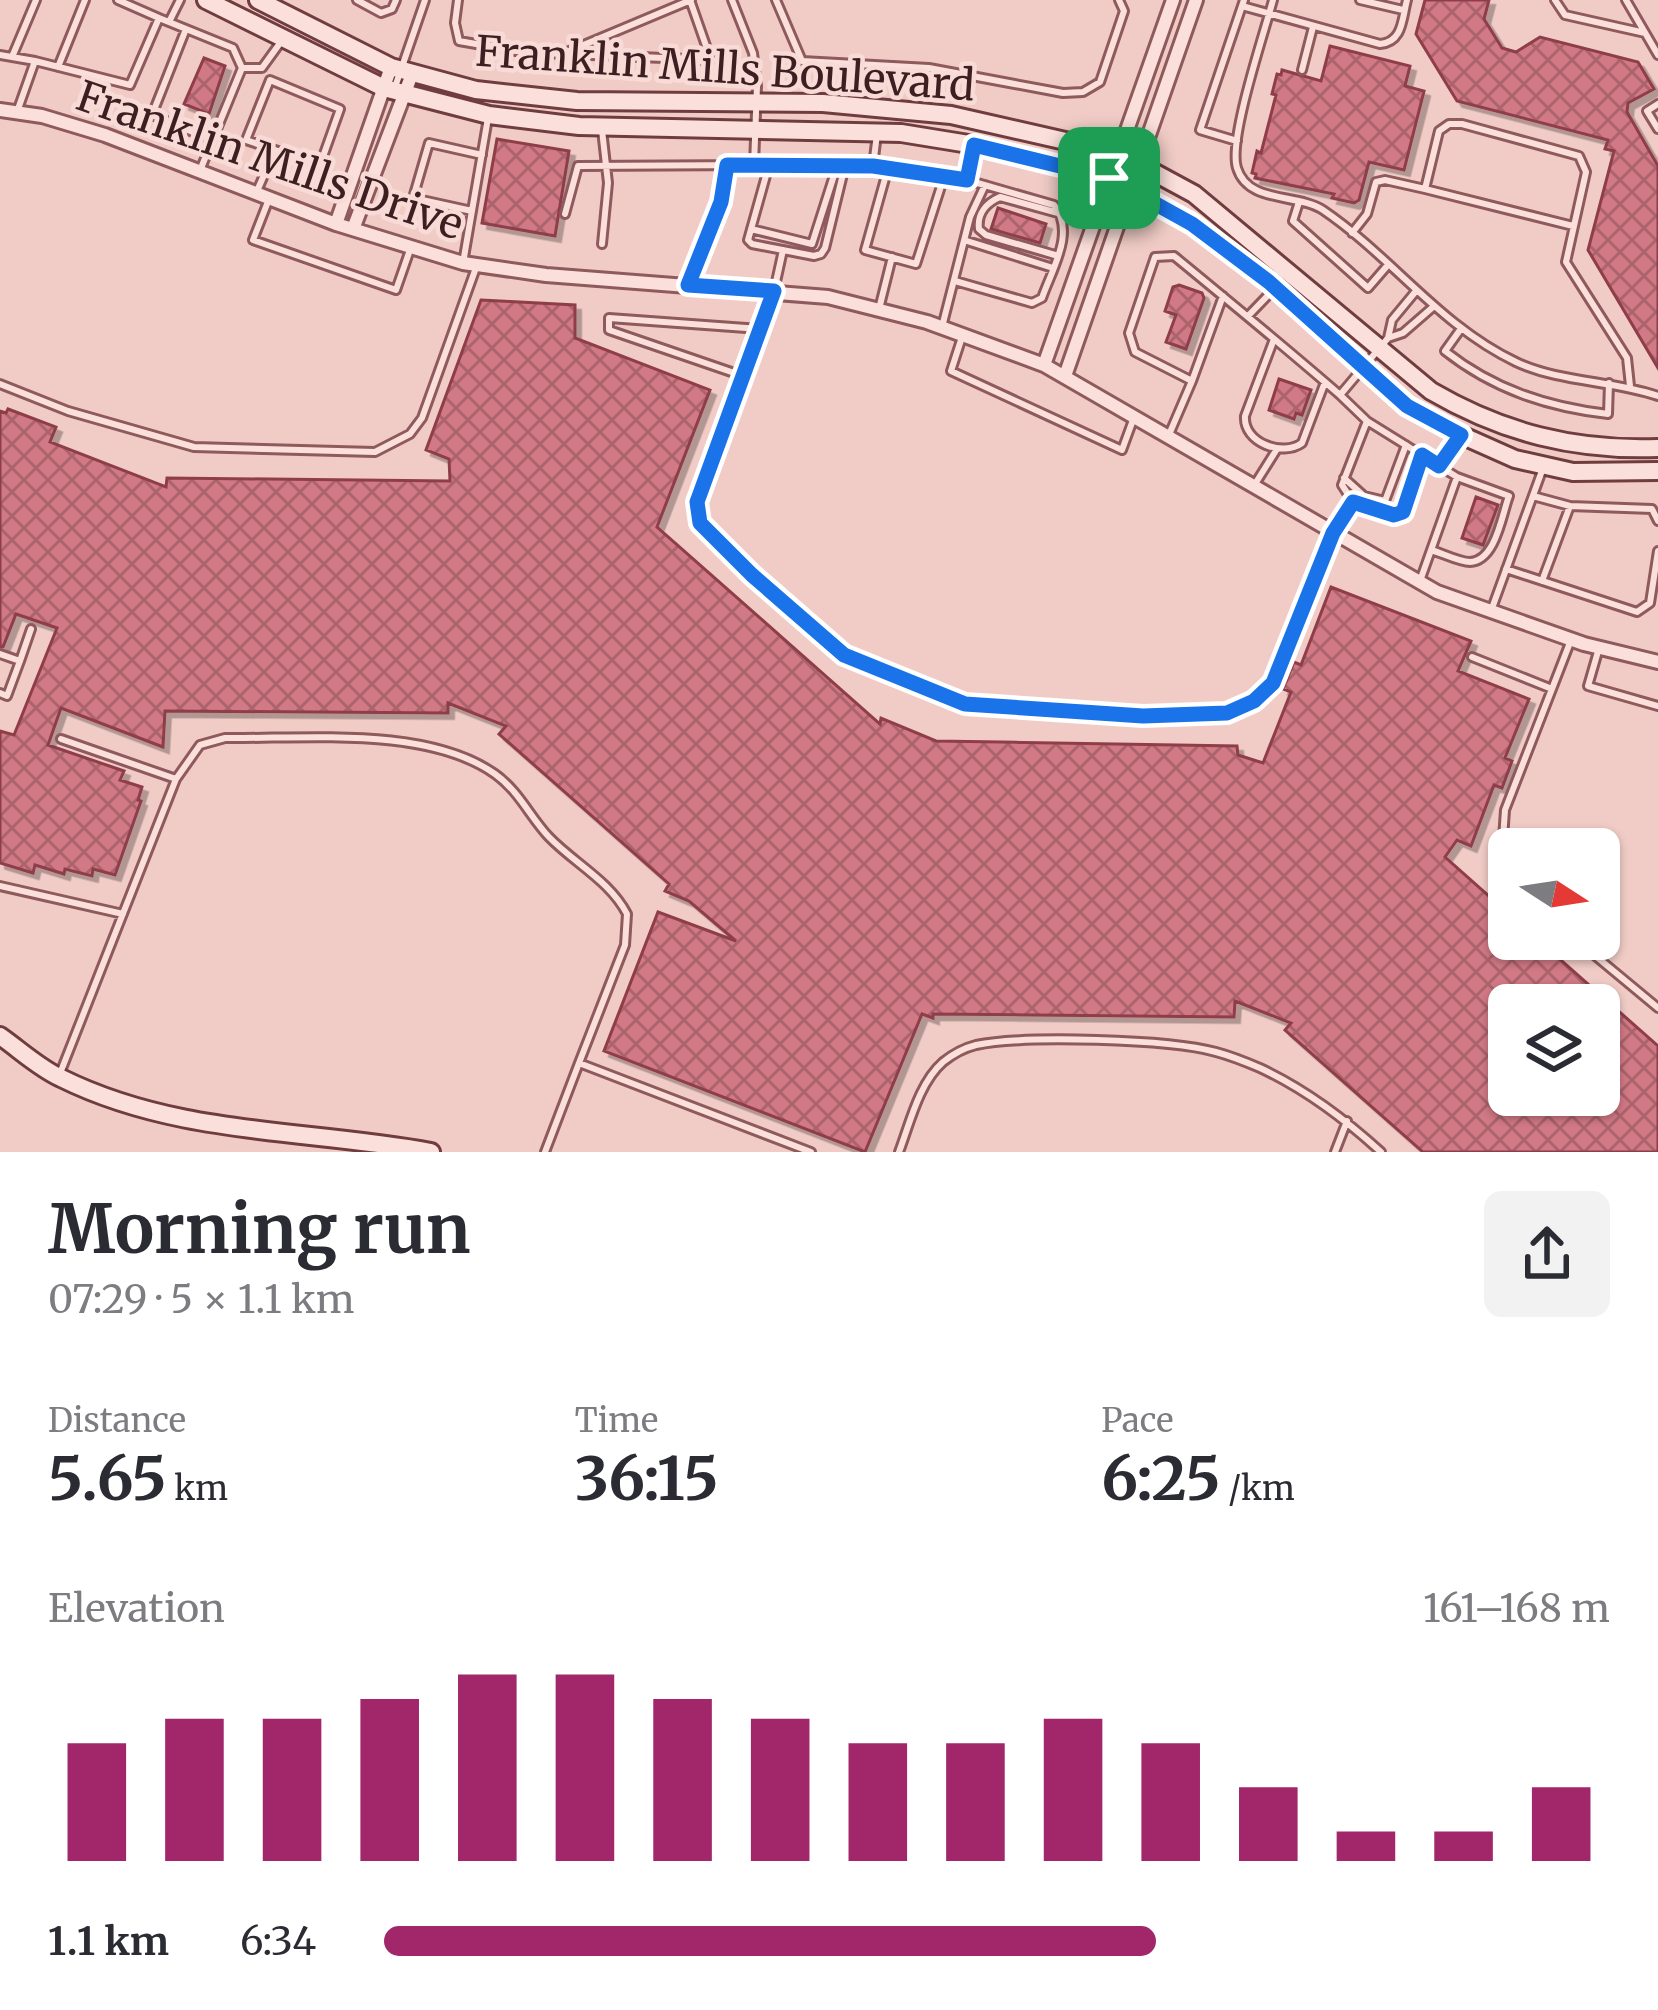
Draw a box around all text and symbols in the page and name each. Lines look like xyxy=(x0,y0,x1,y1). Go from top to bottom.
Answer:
street label: Franklin Mills Boulevard xyxy=(474,25,976,111)
street label: Franklin Mills Drive xyxy=(70,69,470,251)
pin xyxy=(1058,127,1160,229)
icon: arrive xyxy=(1076,145,1142,211)
north arrow xyxy=(1488,828,1620,960)
map controls xyxy=(1488,828,1620,1116)
button: layers xyxy=(1488,984,1620,1116)
text: Morning run xyxy=(48,1188,471,1271)
button: share xyxy=(1484,1191,1610,1317)
text: 07:29 · 5 × 1.1 km xyxy=(48,1275,355,1324)
text: Distance xyxy=(48,1400,186,1441)
text: Time xyxy=(575,1400,658,1441)
text: Pace xyxy=(1101,1400,1174,1441)
text: 5.65 xyxy=(48,1441,167,1516)
text: 36:15 xyxy=(575,1441,718,1516)
text: 6:25 xyxy=(1101,1441,1220,1516)
text: km xyxy=(167,1468,228,1509)
text: /km xyxy=(1220,1468,1295,1509)
text: Elevation xyxy=(48,1584,225,1633)
text: 161–168 m xyxy=(1423,1584,1610,1633)
text: 1.1 km xyxy=(48,1917,169,1966)
text: 6:34 xyxy=(240,1917,316,1966)

